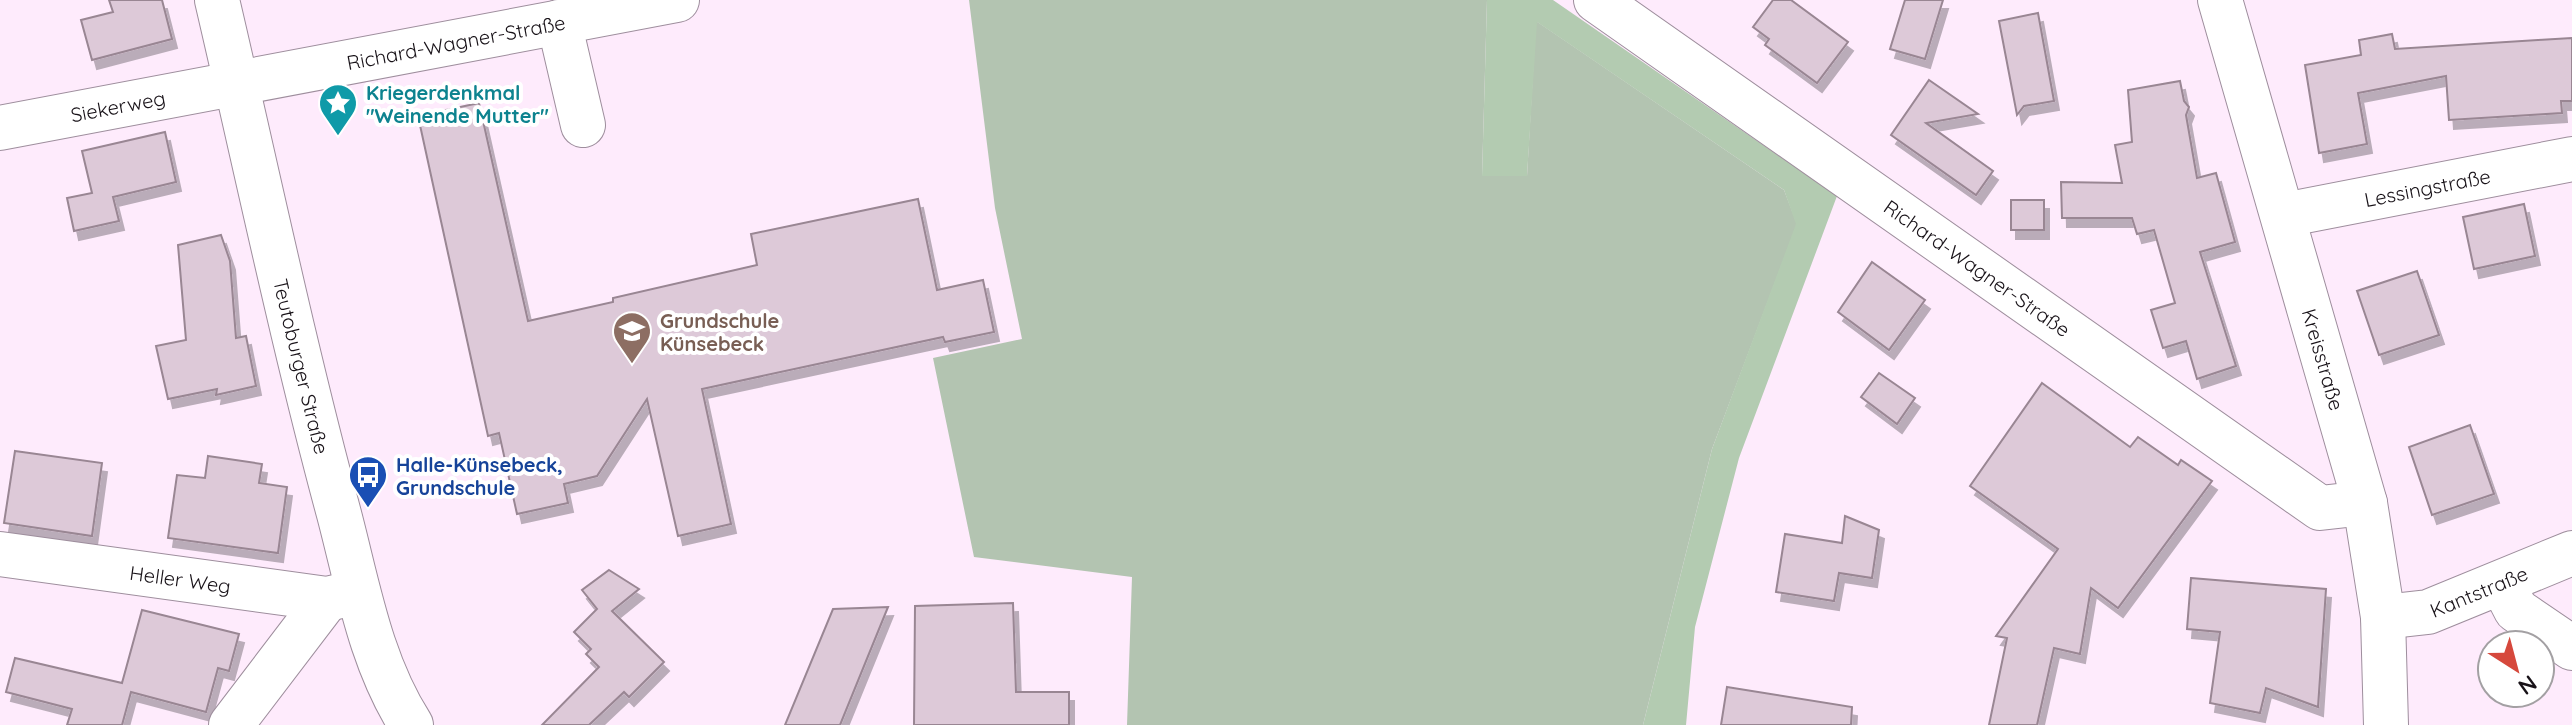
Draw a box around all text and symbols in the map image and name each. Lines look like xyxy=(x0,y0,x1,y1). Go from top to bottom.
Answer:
street label: Richard-Wagner-Straße xyxy=(345,9,567,75)
place label: Kriegerdenkmal "Weinende Mutter" xyxy=(366,80,549,128)
place icon: Kriegerdenkmal "Weinende Mutter" xyxy=(317,82,359,137)
street label: Siekerweg xyxy=(68,85,167,127)
street label: Lessingstraße xyxy=(2362,163,2493,212)
street label: Richard-Wagner-Straße xyxy=(1879,194,2075,342)
street label: Teutoburger Straße xyxy=(269,276,335,457)
street label: Kreisstraße xyxy=(2297,306,2350,413)
place label: Grundschule Künsebeck xyxy=(660,308,779,356)
school or university icon: Grundschule Künsebeck xyxy=(611,310,653,365)
place label: Halle-Künsebeck, Grundschule xyxy=(396,452,563,500)
bus stop icon: Halle-Künsebeck, Grundschule xyxy=(347,454,389,509)
street label: Heller Weg xyxy=(128,559,232,598)
street label: Kantstraße xyxy=(2426,560,2531,622)
north arrow xyxy=(2476,629,2556,709)
text: N xyxy=(2513,669,2543,701)

